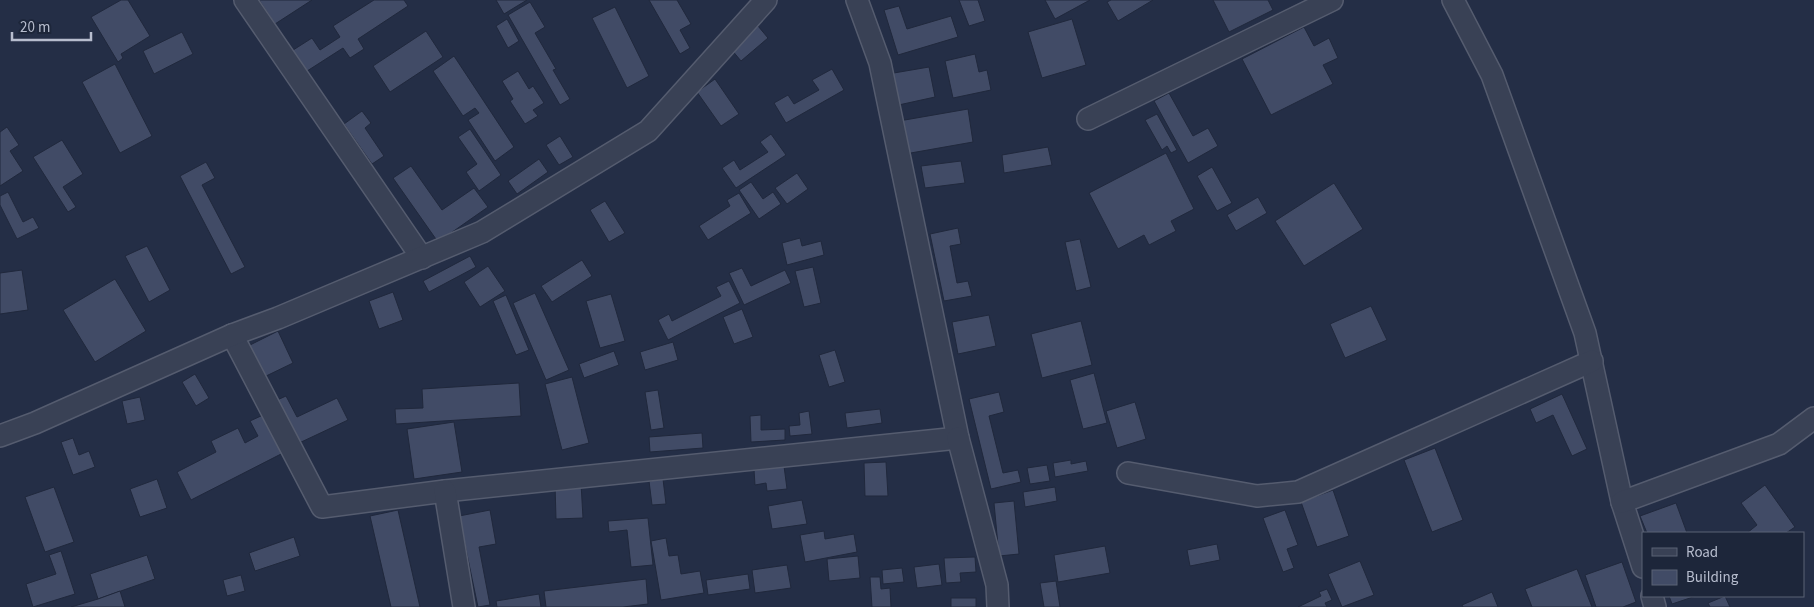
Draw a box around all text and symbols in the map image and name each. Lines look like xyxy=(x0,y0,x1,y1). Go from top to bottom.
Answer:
scale bar xyxy=(12,10,91,42)
text: 20 m xyxy=(20,17,50,38)
legend xyxy=(1642,532,1804,597)
text: Road xyxy=(1686,542,1718,563)
text: Building xyxy=(1686,567,1739,588)

